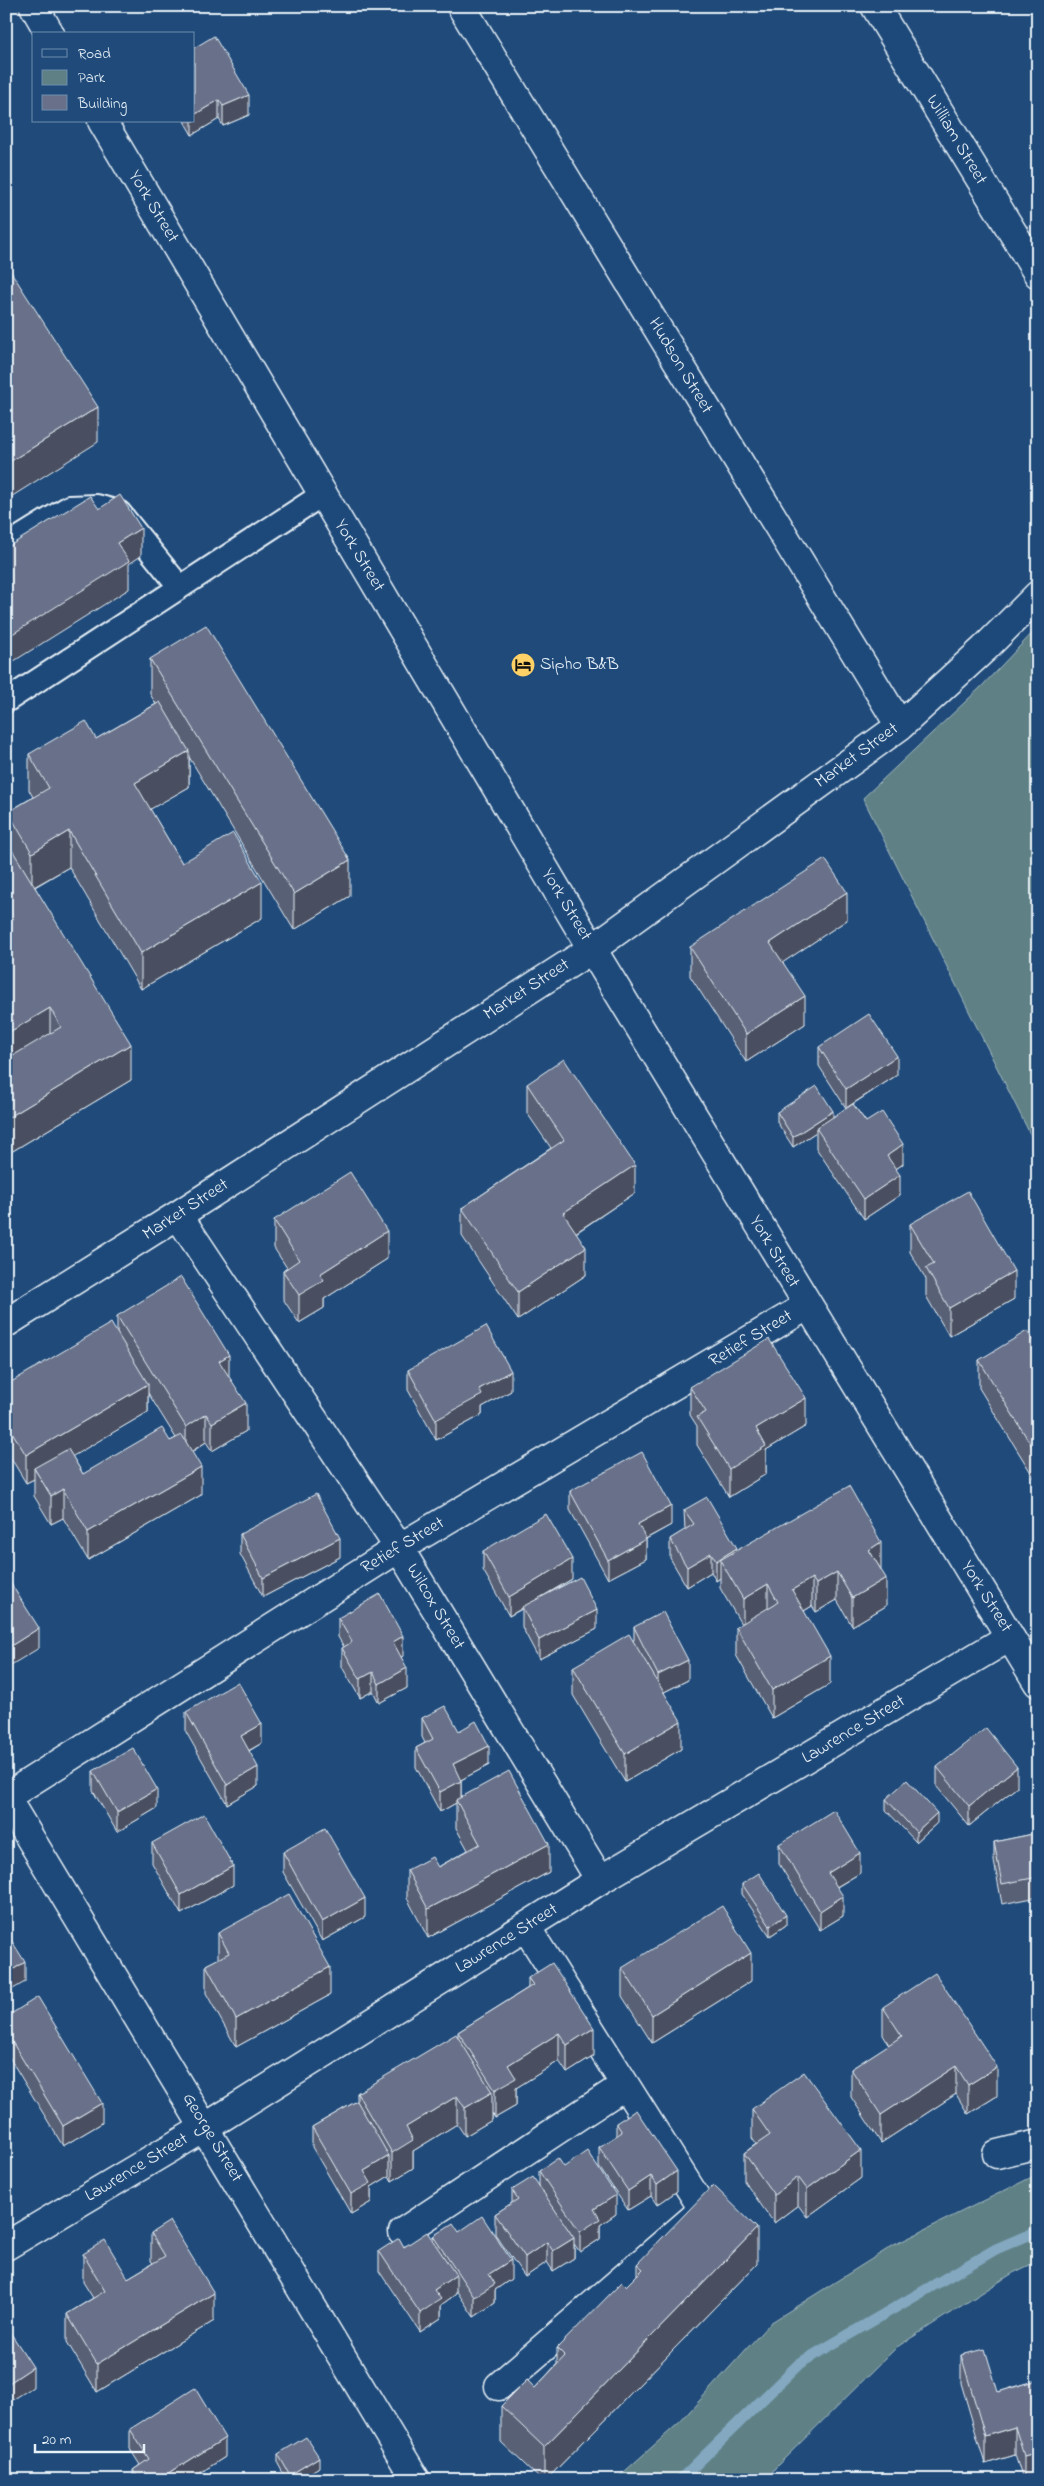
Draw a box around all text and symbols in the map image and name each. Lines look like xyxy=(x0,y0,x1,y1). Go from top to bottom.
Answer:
legend xyxy=(32,32,195,122)
text: Road xyxy=(78,43,111,65)
text: Park xyxy=(78,67,106,89)
street label: William Street xyxy=(919,90,993,190)
text: Building xyxy=(77,93,127,116)
street label: York Street xyxy=(121,166,185,248)
street label: Hudson Street xyxy=(641,313,719,419)
street label: York Street xyxy=(327,515,391,597)
hotel icon: Sipho B&B xyxy=(510,652,536,678)
place label: Sipho B&B xyxy=(540,652,619,678)
street label: Market Street xyxy=(810,717,904,795)
street label: York Street xyxy=(534,864,598,946)
street label: Market Street xyxy=(479,952,575,1028)
street label: Market Street xyxy=(138,1172,234,1248)
street label: York Street xyxy=(742,1211,806,1293)
street label: Retief Street xyxy=(704,1304,798,1374)
street label: Retief Street xyxy=(356,1511,450,1581)
street label: York Street xyxy=(954,1556,1018,1638)
street label: Wilcox Street xyxy=(399,1559,471,1655)
street label: Lawrence Street xyxy=(797,1689,911,1771)
street label: Lawrence Street xyxy=(451,1897,563,1981)
street label: George Street xyxy=(174,2088,249,2188)
street label: Lawrence Street xyxy=(80,2127,194,2209)
scale bar xyxy=(35,2421,144,2453)
text: 20 m xyxy=(42,2429,72,2451)

